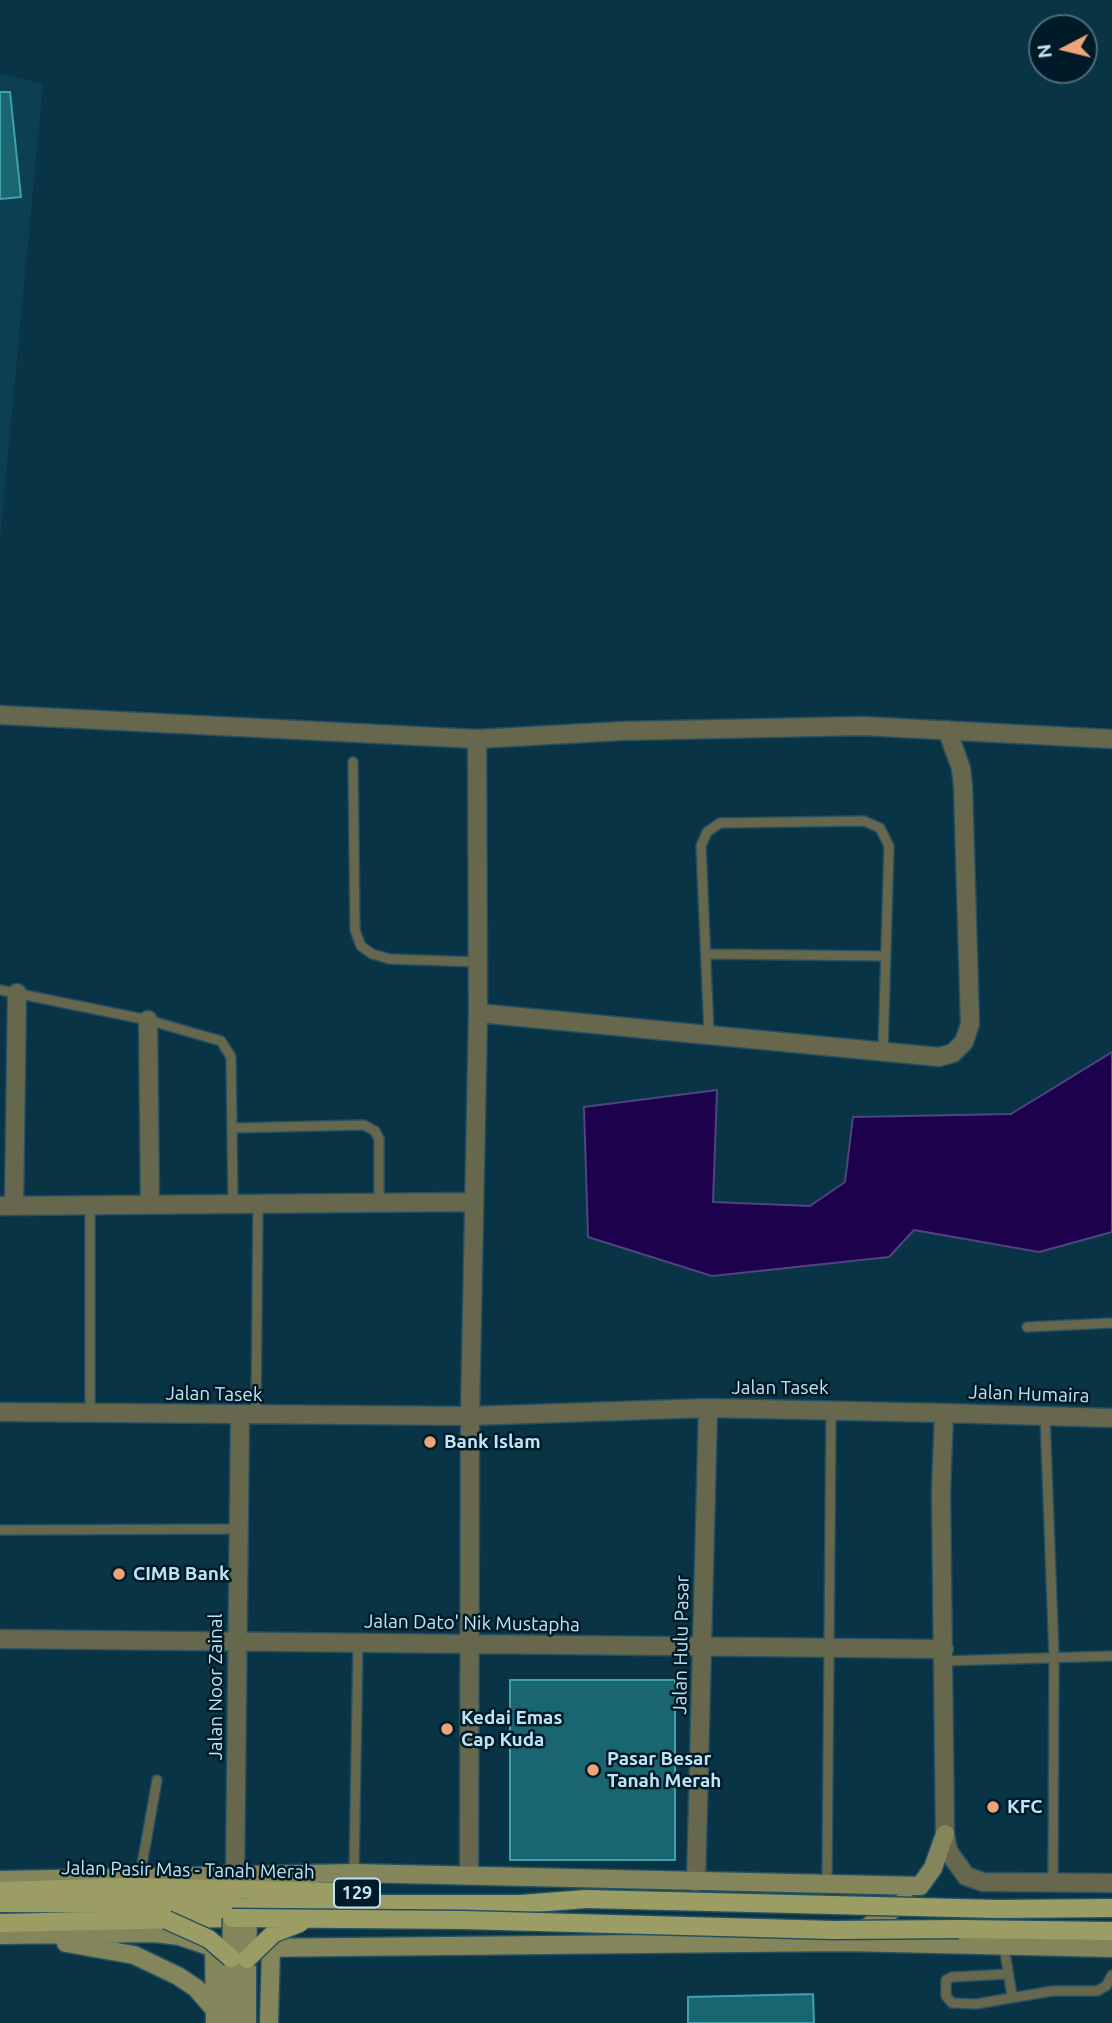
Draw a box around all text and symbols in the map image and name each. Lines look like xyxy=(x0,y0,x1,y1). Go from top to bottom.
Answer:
north arrow xyxy=(1028,14,1098,84)
text: N xyxy=(1032,43,1056,60)
street label: Jalan Tasek xyxy=(731,1377,829,1399)
street label: Jalan Humaira xyxy=(968,1380,1090,1408)
street label: Jalan Tasek xyxy=(165,1382,263,1406)
place label: Bank Islam xyxy=(444,1431,541,1453)
marker: Bank Islam xyxy=(422,1434,438,1450)
place label: CIMB Bank xyxy=(133,1563,230,1585)
marker: CIMB Bank xyxy=(111,1566,127,1582)
street label: Jalan Hulu Pasar xyxy=(668,1575,694,1715)
street label: Jalan Dato' Nik Mustapha xyxy=(364,1610,580,1636)
street label: Jalan Noor Zainal xyxy=(205,1613,227,1761)
place label: Kedai Emas Cap Kuda xyxy=(461,1707,562,1751)
marker: Kedai Emas Cap Kuda xyxy=(439,1721,455,1737)
place label: Pasar Besar Tanah Merah xyxy=(607,1748,721,1792)
marker: Pasar Besar Tanah Merah xyxy=(585,1762,601,1778)
place label: KFC xyxy=(1007,1796,1042,1818)
marker: KFC xyxy=(985,1799,1001,1815)
street label: Jalan Pasir Mas - Tanah Merah xyxy=(61,1856,315,1884)
road number: 129 xyxy=(334,1879,380,1908)

